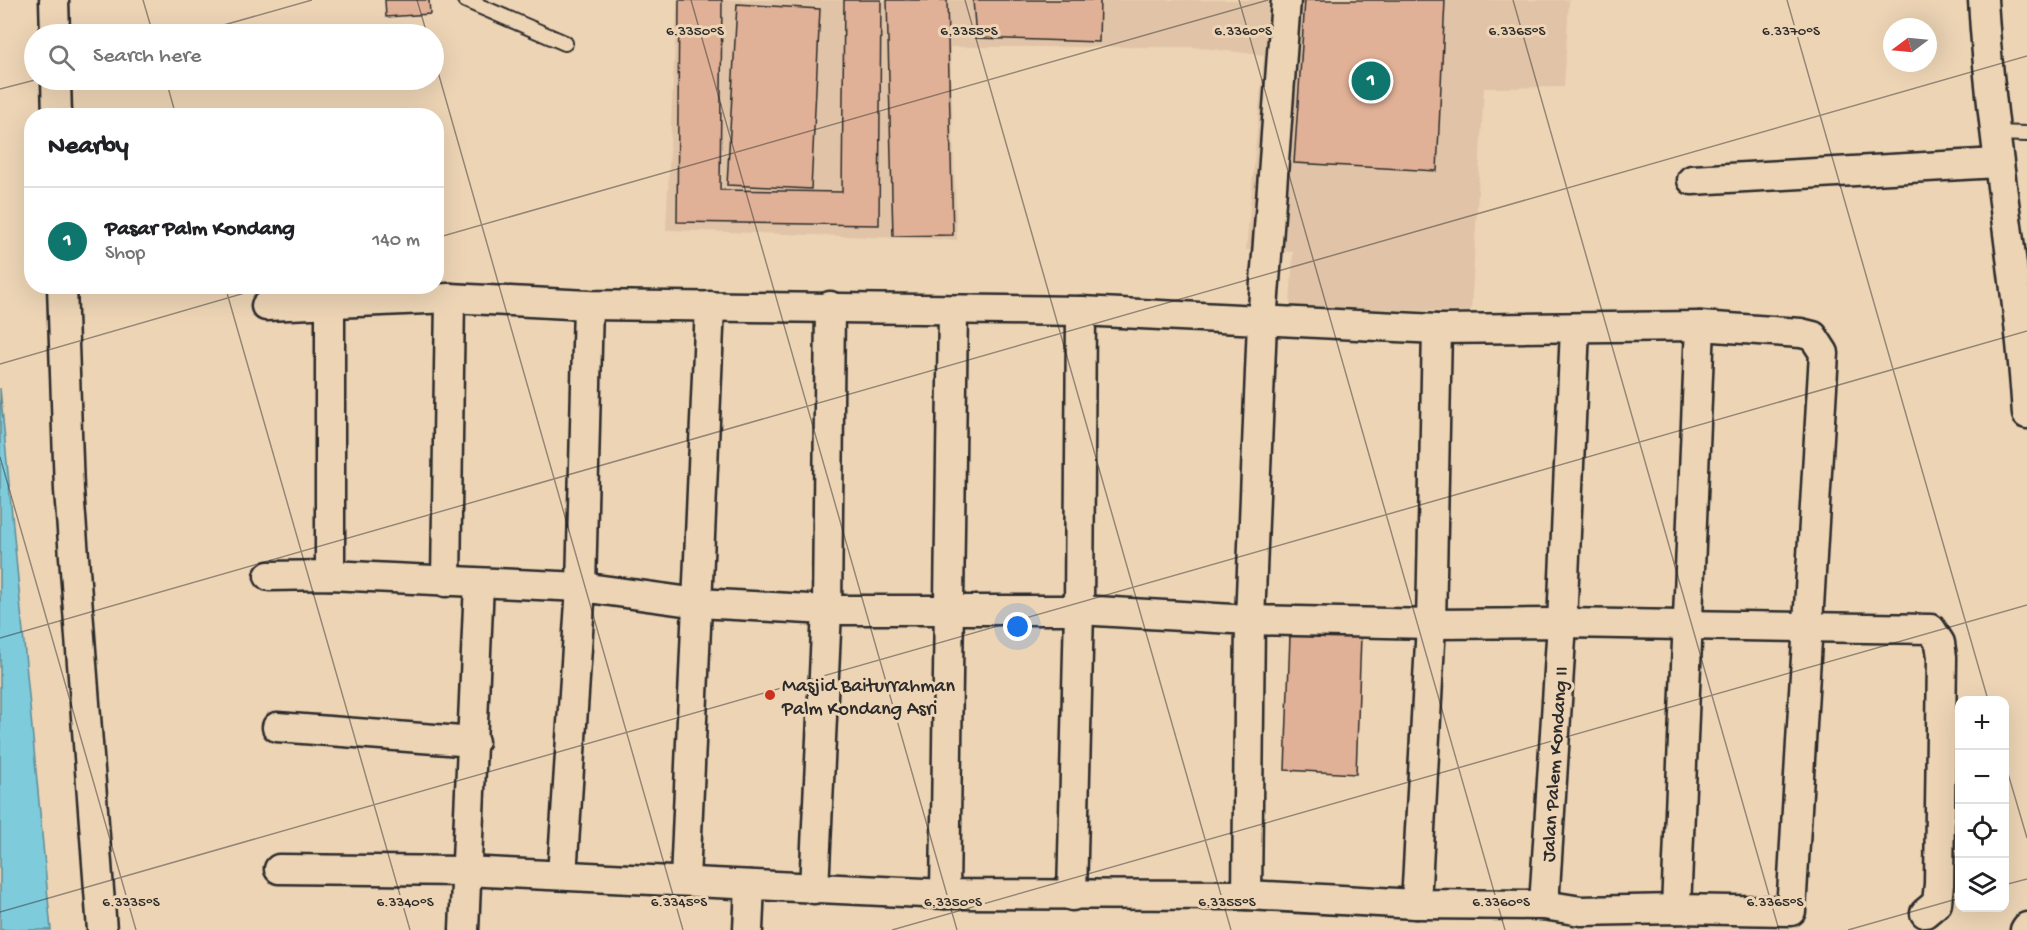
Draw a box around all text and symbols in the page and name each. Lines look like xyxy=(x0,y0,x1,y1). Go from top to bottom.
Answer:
north arrow xyxy=(1883,18,1937,72)
text: 6.3350°S xyxy=(666,23,724,41)
text: 6.3355°S xyxy=(940,23,998,41)
text: 6.3360°S xyxy=(1214,23,1272,41)
text: 6.3365°S xyxy=(1488,23,1546,41)
text: 6.3370°S xyxy=(1762,23,1820,41)
search box xyxy=(24,24,444,90)
icon: search xyxy=(45,41,78,74)
text: Search here xyxy=(93,44,201,70)
pin: 1 xyxy=(1352,58,1390,104)
text: Nearby xyxy=(48,132,129,163)
text: Pasar Palm Kondang xyxy=(105,217,295,243)
text: 1 xyxy=(63,230,72,253)
text: 140 m xyxy=(372,230,420,253)
text: Shop xyxy=(105,243,145,266)
your location xyxy=(1003,612,1032,641)
street label: Jalan Palem Kondang II xyxy=(1538,666,1575,863)
place label: Masjid Baiturrahman Palm Kondang Asri xyxy=(781,676,955,722)
marker: Masjid Baiturrahman Palm Kondang Asri xyxy=(763,688,777,702)
map controls xyxy=(1955,696,2009,912)
button: + xyxy=(1955,696,2009,750)
button: − xyxy=(1955,750,2009,804)
button: locate xyxy=(1955,804,2009,858)
button: layers xyxy=(1955,858,2009,912)
text: 6.3335°S xyxy=(102,894,160,912)
text: 6.3340°S xyxy=(376,894,434,912)
text: 6.3345°S xyxy=(651,894,707,912)
text: 6.3350°S xyxy=(924,894,982,912)
text: 6.3355°S xyxy=(1198,894,1256,912)
text: 6.3360°S xyxy=(1472,894,1530,912)
text: 6.3365°S xyxy=(1746,894,1804,912)

